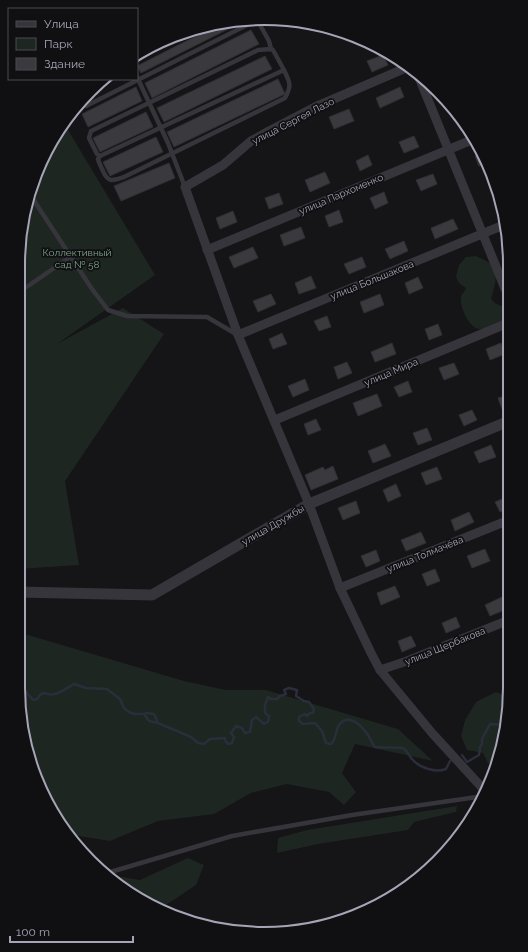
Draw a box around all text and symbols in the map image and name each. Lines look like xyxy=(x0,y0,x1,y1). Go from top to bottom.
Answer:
legend xyxy=(8,8,138,80)
text: Улица xyxy=(44,17,79,31)
text: Парк xyxy=(44,37,73,51)
text: Здание xyxy=(44,57,85,71)
street label: улица Сергея Лазо xyxy=(250,96,336,146)
street label: улица Пархоменко xyxy=(297,171,385,217)
park label: Коллективный сад № 58 xyxy=(42,247,112,270)
street label: улица Большакова xyxy=(329,258,415,302)
street label: улица Мира xyxy=(363,356,419,388)
street label: улица Дружбы xyxy=(240,503,306,547)
street label: улица Толмачёва xyxy=(385,534,465,574)
street label: улица Щербакова xyxy=(403,625,487,667)
scale bar xyxy=(10,918,133,944)
text: 100 m xyxy=(16,925,50,939)

